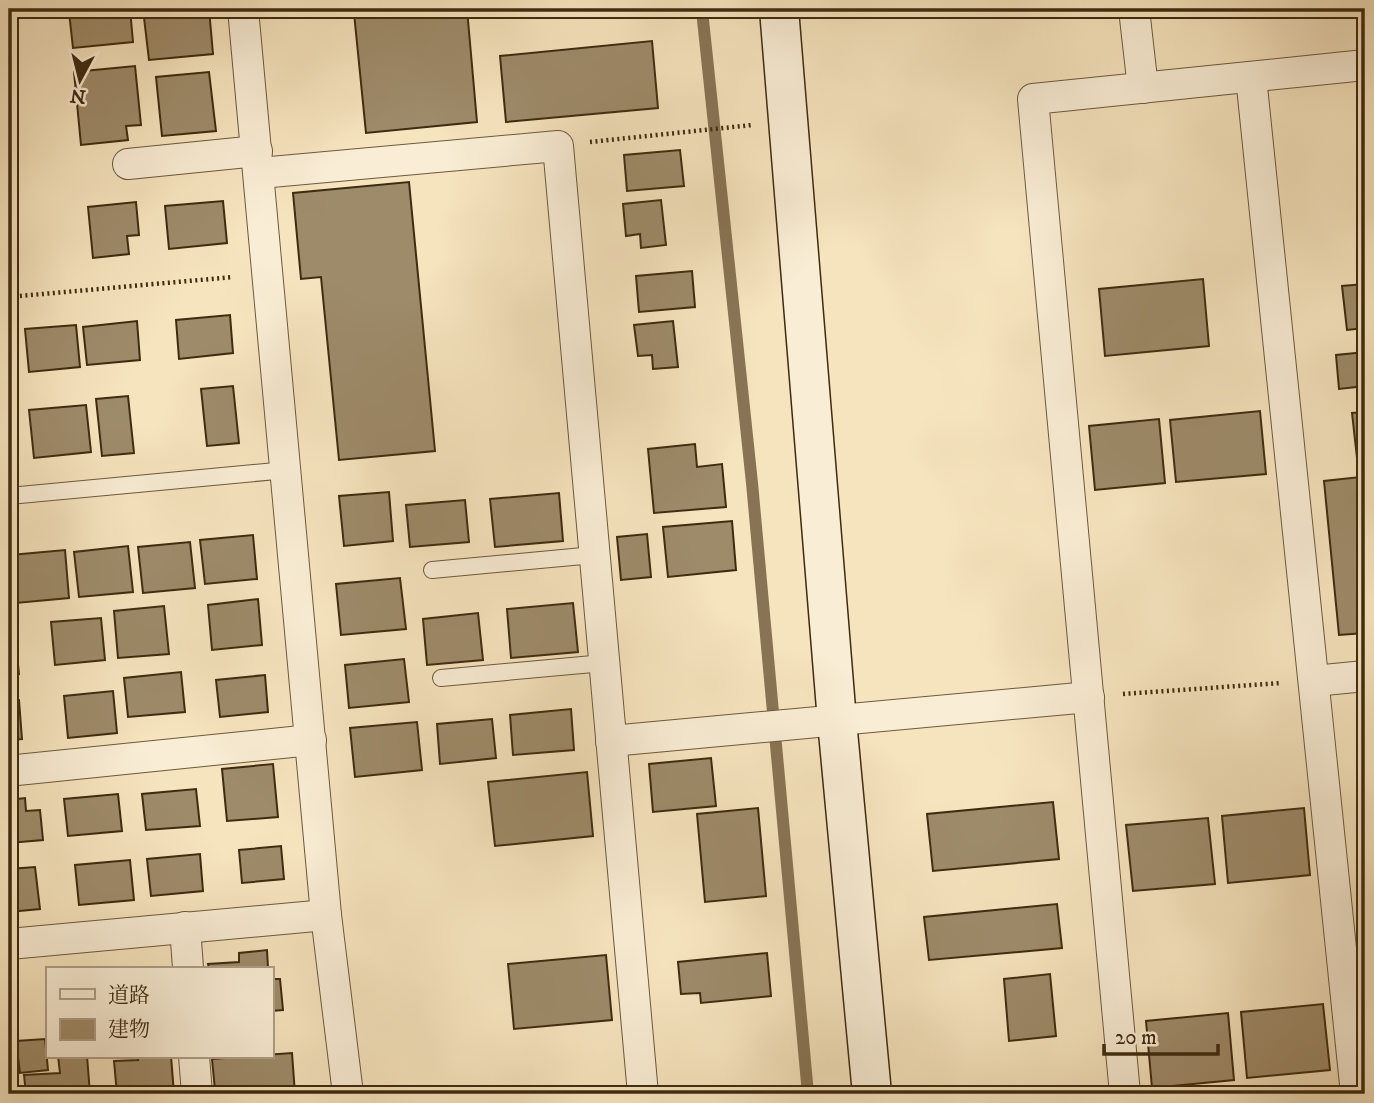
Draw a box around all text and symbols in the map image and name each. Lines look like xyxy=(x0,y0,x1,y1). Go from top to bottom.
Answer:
north arrow xyxy=(46,46,116,116)
text: N xyxy=(69,83,87,108)
legend xyxy=(46,967,273,1058)
text: 道路 xyxy=(108,983,150,1009)
scale bar xyxy=(1104,1012,1218,1056)
text: 建物 xyxy=(108,1017,150,1043)
text: 20 m xyxy=(1115,1025,1157,1051)

